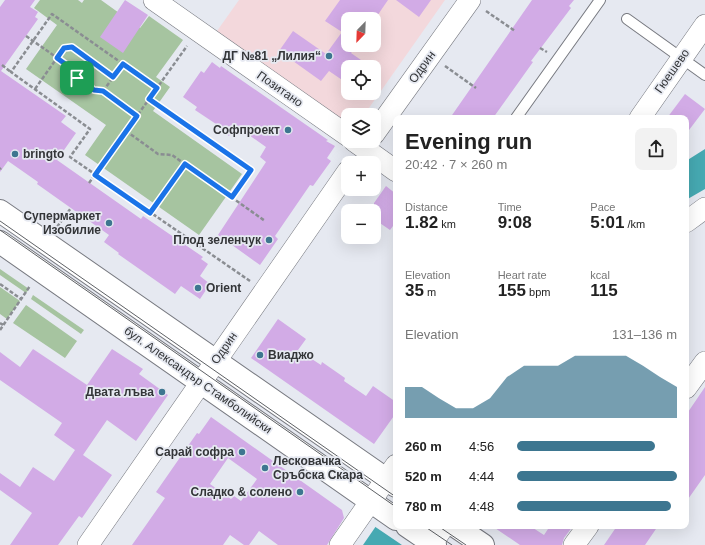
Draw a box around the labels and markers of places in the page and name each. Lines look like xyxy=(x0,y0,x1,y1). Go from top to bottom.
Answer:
place label: ДГ №81 „Лилия“ xyxy=(222,49,321,63)
marker: ДГ №81 „Лилия“ xyxy=(324,51,334,61)
pin xyxy=(60,61,94,95)
place label: Софпроект xyxy=(213,123,280,137)
marker: Софпроект xyxy=(283,125,293,135)
place label: bringto xyxy=(23,147,64,161)
marker: bringto xyxy=(10,149,20,159)
place label: Супермаркет Изобилие xyxy=(23,209,101,237)
marker: Супермаркет Изобилие xyxy=(104,218,114,228)
place label: Плод зеленчук xyxy=(173,233,262,247)
marker: Плод зеленчук xyxy=(264,235,274,245)
place label: Orient xyxy=(206,281,241,295)
marker: Orient xyxy=(193,283,203,293)
place label: Виаджо xyxy=(268,348,314,362)
marker: Виаджо xyxy=(255,350,265,360)
place label: Двата лъва xyxy=(85,385,154,399)
marker: Двата лъва xyxy=(157,387,167,397)
place label: Сарай софра xyxy=(155,445,234,459)
marker: Сарай софра xyxy=(237,447,247,457)
place label: Лесковачка Сръбска Скара xyxy=(273,454,363,482)
marker: Лесковачка Сръбска Скара xyxy=(260,463,270,473)
place label: Сладко & солено xyxy=(190,485,292,499)
marker: Сладко & солено xyxy=(295,487,305,497)

